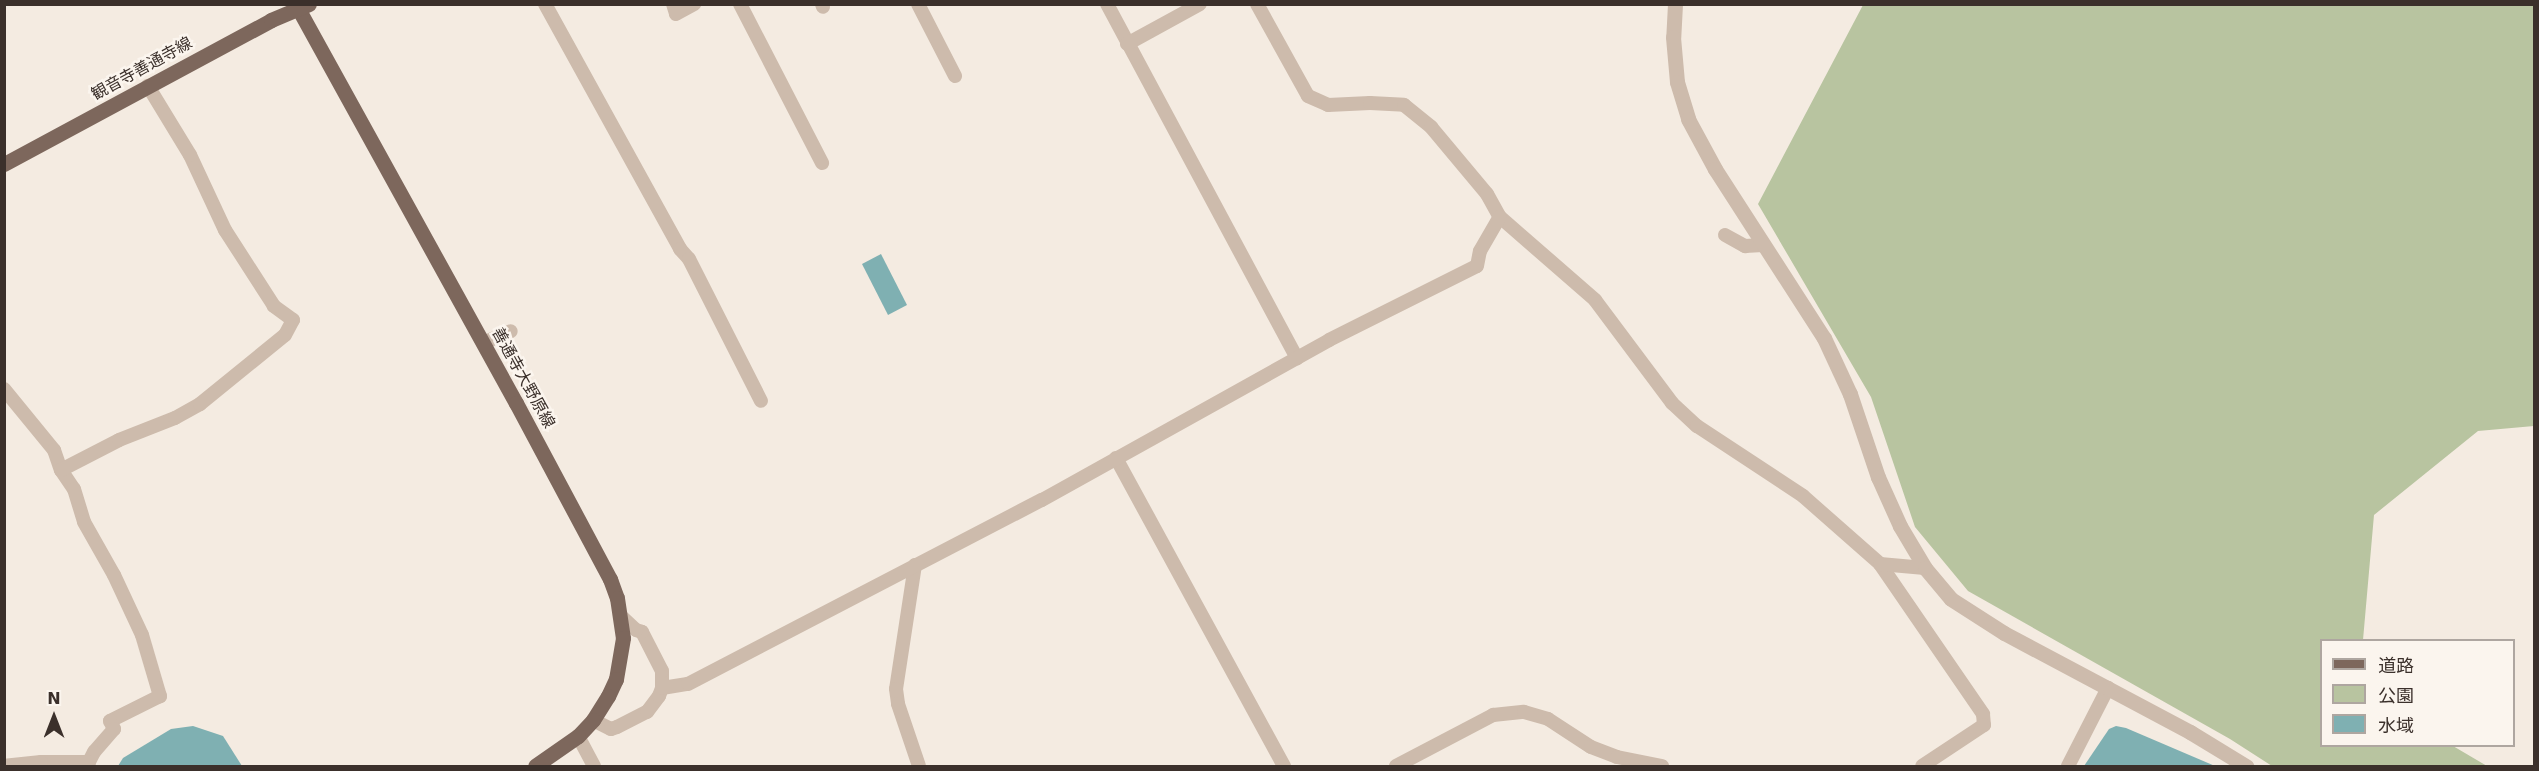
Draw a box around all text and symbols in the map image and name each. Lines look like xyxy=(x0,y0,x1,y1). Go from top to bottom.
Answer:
street label: 観音寺善通寺線 xyxy=(88,33,196,105)
street label: 善通寺大野原線 xyxy=(487,324,559,432)
legend xyxy=(2320,639,2515,747)
text: 道路 xyxy=(2378,655,2414,676)
text: 公園 xyxy=(2378,685,2414,706)
north arrow xyxy=(24,687,84,747)
text: N xyxy=(47,689,61,708)
text: 水域 xyxy=(2378,715,2414,736)

